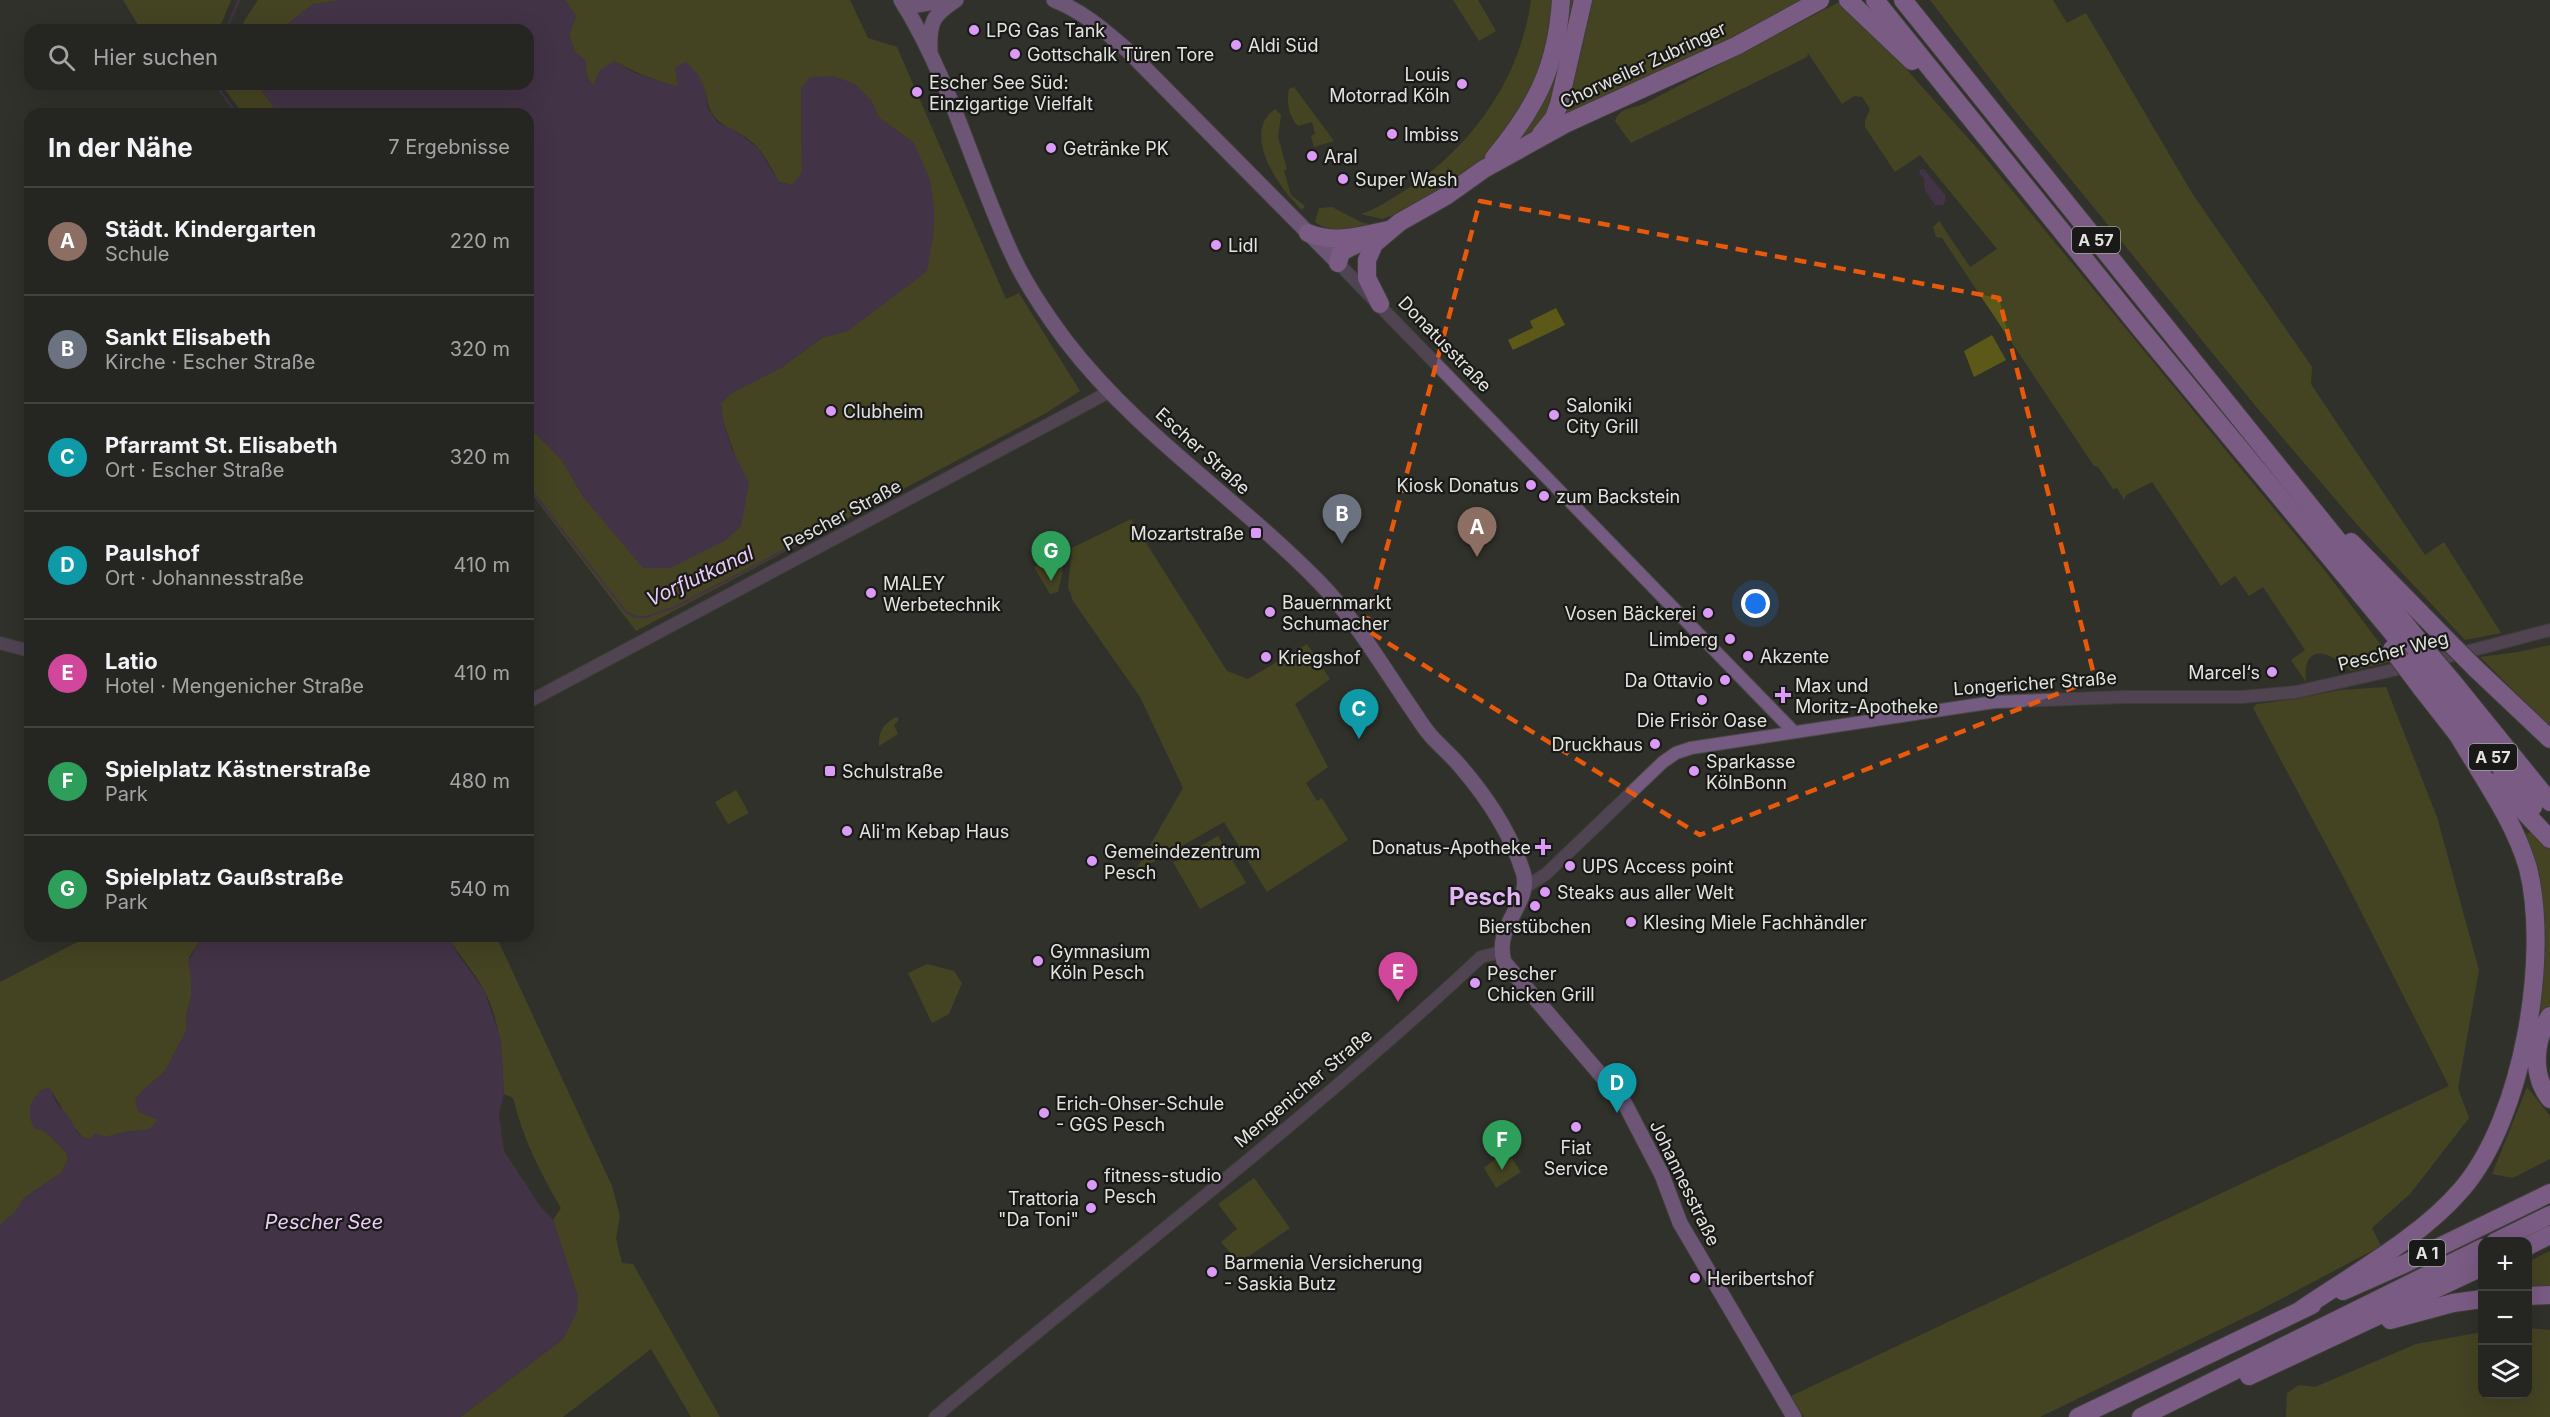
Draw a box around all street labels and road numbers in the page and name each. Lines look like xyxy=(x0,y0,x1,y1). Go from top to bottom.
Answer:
street label: Chorweiler Zubringer xyxy=(1557,17,1730,113)
road number: A 57 xyxy=(2072,227,2120,253)
street label: Donatusstraße xyxy=(1394,292,1496,396)
street label: Escher Straße xyxy=(1152,403,1254,499)
street label: Pescher Straße xyxy=(779,475,905,555)
street label: Pescher Weg xyxy=(2336,627,2450,675)
street label: Longericher Straße xyxy=(1953,667,2117,699)
road number: A 57 xyxy=(2469,744,2517,770)
street label: Mengenicher Straße xyxy=(1230,1024,1376,1152)
street label: Johannesstraße xyxy=(1646,1117,1724,1249)
road number: A 1 xyxy=(2409,1240,2445,1266)

